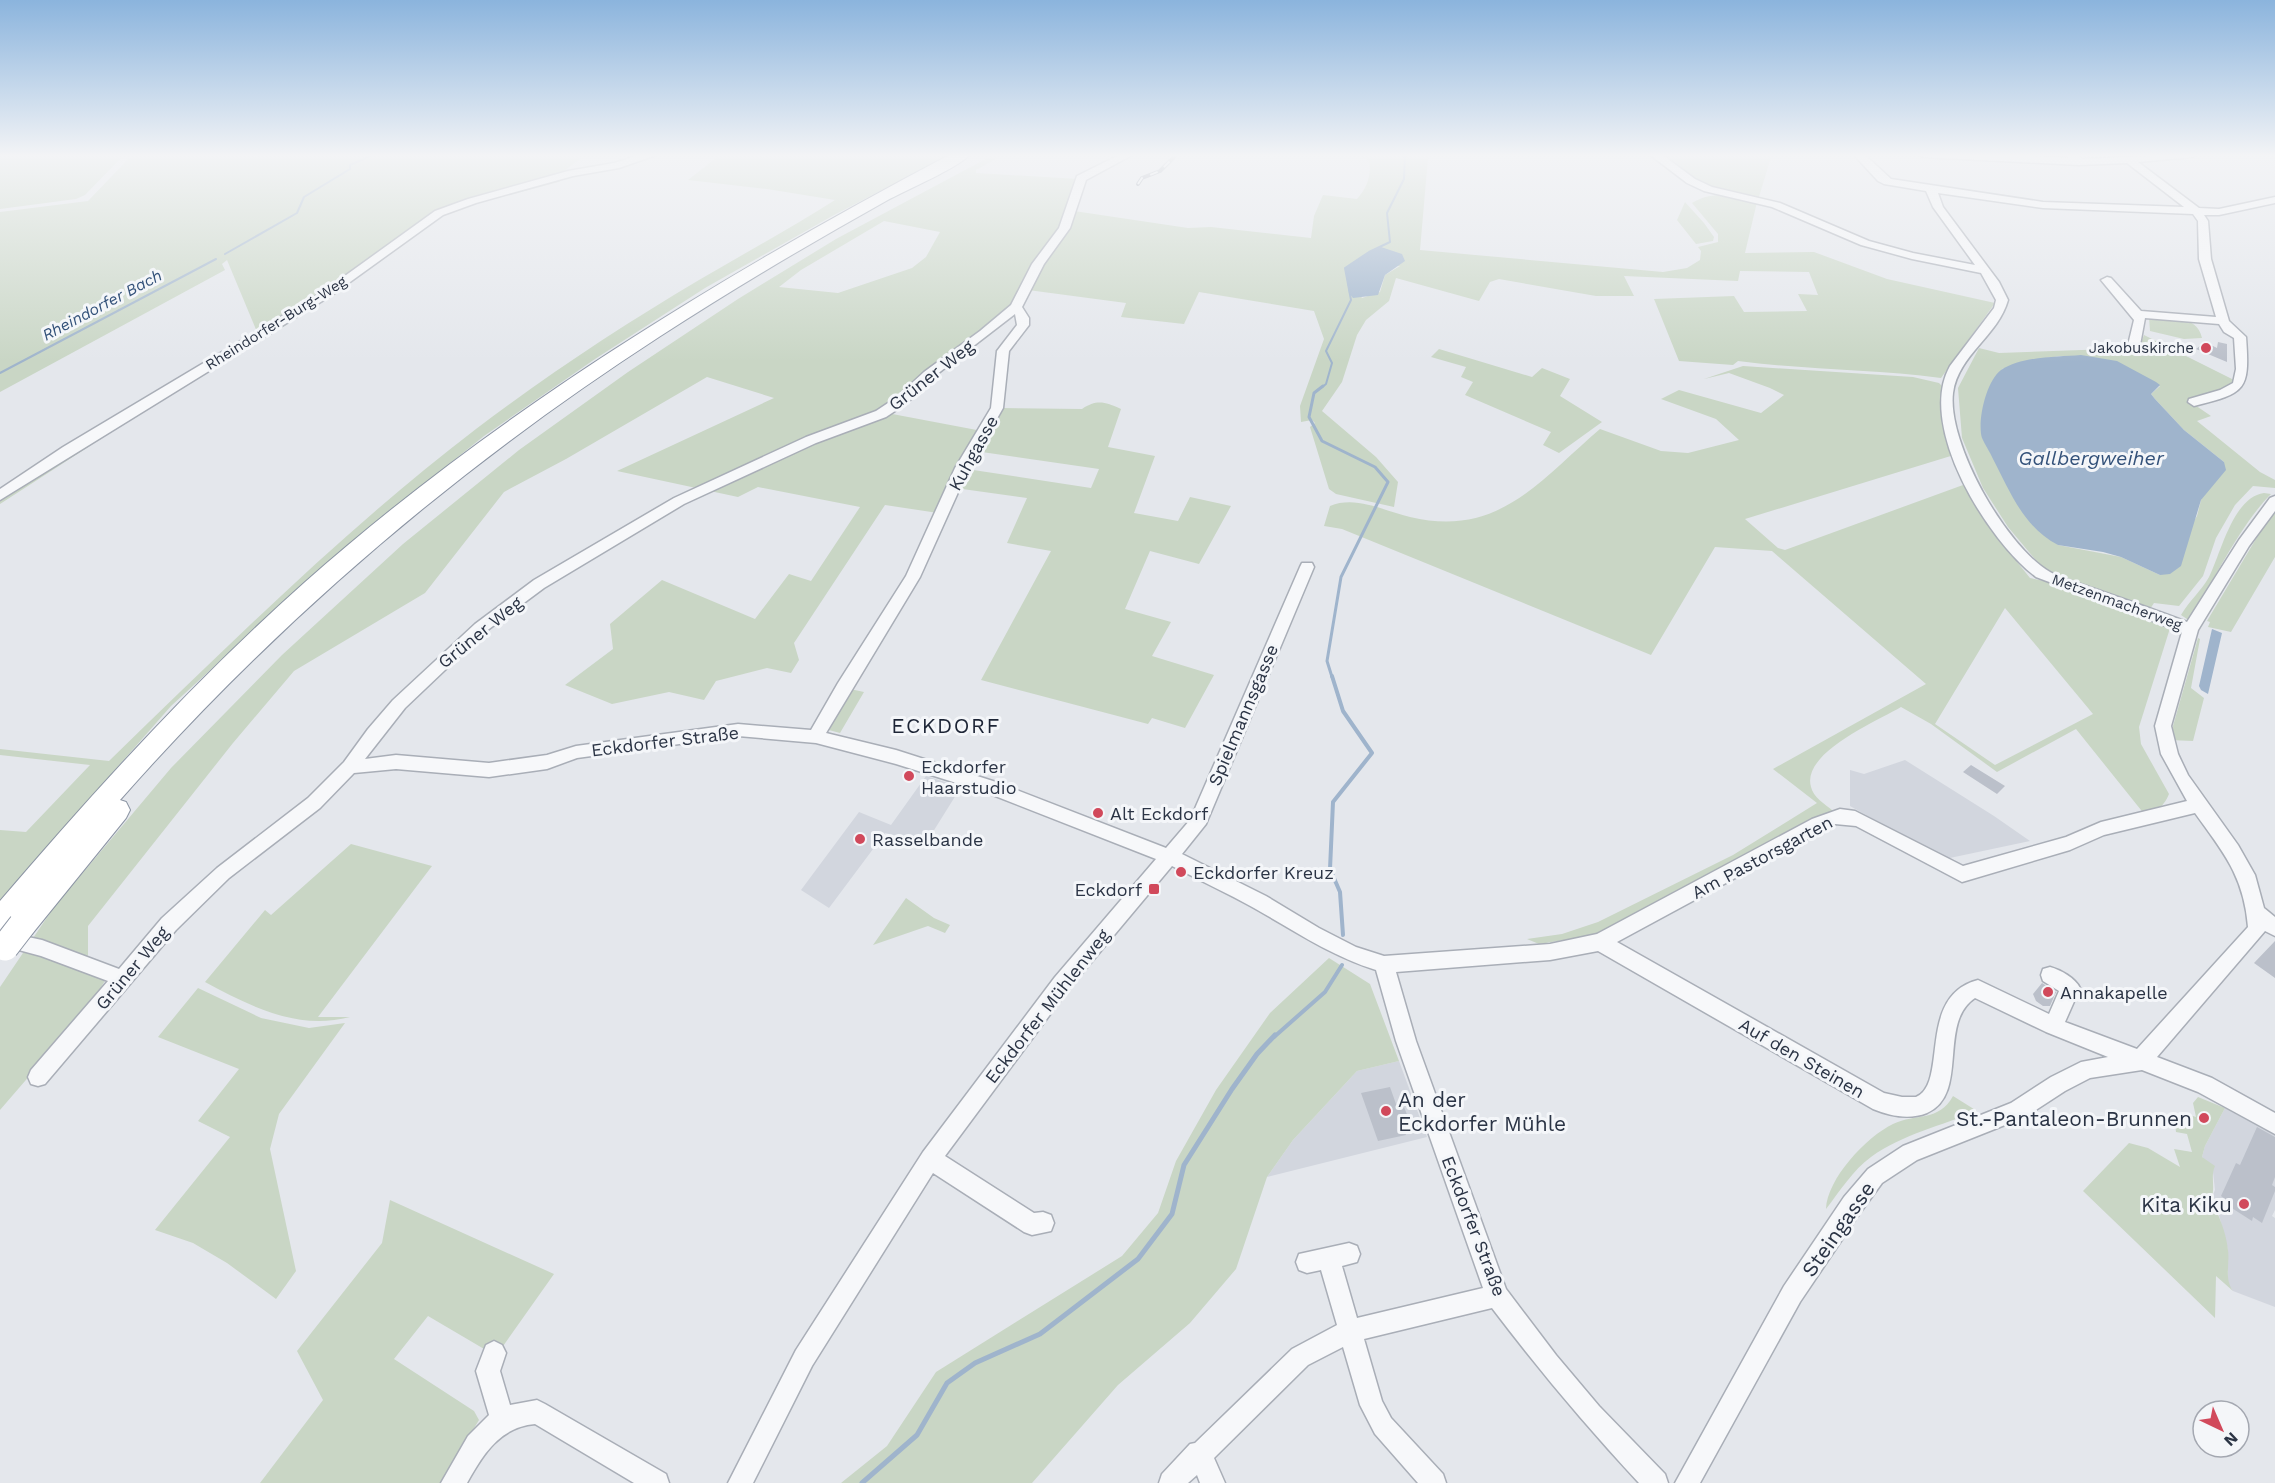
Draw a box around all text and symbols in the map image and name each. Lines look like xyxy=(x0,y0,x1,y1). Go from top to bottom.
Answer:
water label: Rheindorfer Bach xyxy=(39,265,165,345)
street label: Rheindorfer-Burg-Weg xyxy=(202,272,350,374)
street label: Grüner Weg xyxy=(884,335,978,415)
place label: Jakobuskirche xyxy=(2089,339,2194,357)
marker: Jakobuskirche xyxy=(2199,341,2213,355)
street label: Kuhgasse xyxy=(944,412,1002,494)
water label: Gallbergweiher xyxy=(2018,446,2165,470)
street label: Metzenmacherweg xyxy=(2049,570,2185,634)
street label: Grüner Weg xyxy=(434,591,527,672)
street label: Spielmannsgasse xyxy=(1204,641,1282,789)
district label: ECKDORF xyxy=(891,713,1001,738)
street label: Eckdorfer Straße xyxy=(590,722,740,760)
place label: Eckdorfer Haarstudio xyxy=(921,756,1016,798)
marker: Eckdorfer Haarstudio xyxy=(902,769,916,783)
place label: Alt Eckdorf xyxy=(1110,803,1208,824)
marker: Alt Eckdorf xyxy=(1091,806,1105,820)
street label: Am Pastorsgarten xyxy=(1688,811,1836,903)
place label: Rasselbande xyxy=(872,829,983,850)
marker: Rasselbande xyxy=(853,832,867,846)
place label: Eckdorfer Kreuz xyxy=(1193,862,1334,883)
marker: Eckdorfer Kreuz xyxy=(1174,865,1188,879)
place label: Eckdorf xyxy=(1074,879,1142,900)
marker: Eckdorf xyxy=(1147,882,1161,896)
street label: Grüner Weg xyxy=(91,922,173,1014)
street label: Eckdorfer Mühlenweg xyxy=(980,924,1114,1087)
place label: Annakapelle xyxy=(2060,982,2168,1003)
marker: Annakapelle xyxy=(2041,985,2055,999)
street label: Auf den Steinen xyxy=(1736,1014,1868,1102)
place label: An der Eckdorfer Mühle xyxy=(1398,1087,1566,1136)
marker: An der Eckdorfer Mühle xyxy=(1379,1104,1393,1118)
place label: St.-Pantaleon-Brunnen xyxy=(1956,1106,2192,1131)
marker: St.-Pantaleon-Brunnen xyxy=(2197,1111,2211,1125)
street label: Eckdorfer Straße xyxy=(1438,1153,1510,1299)
street label: Steingasse xyxy=(1796,1177,1880,1281)
place label: Kita Kiku xyxy=(2141,1192,2232,1217)
marker: Kita Kiku xyxy=(2237,1197,2251,1211)
north arrow xyxy=(2191,1399,2251,1459)
text: N xyxy=(2220,1428,2242,1450)

